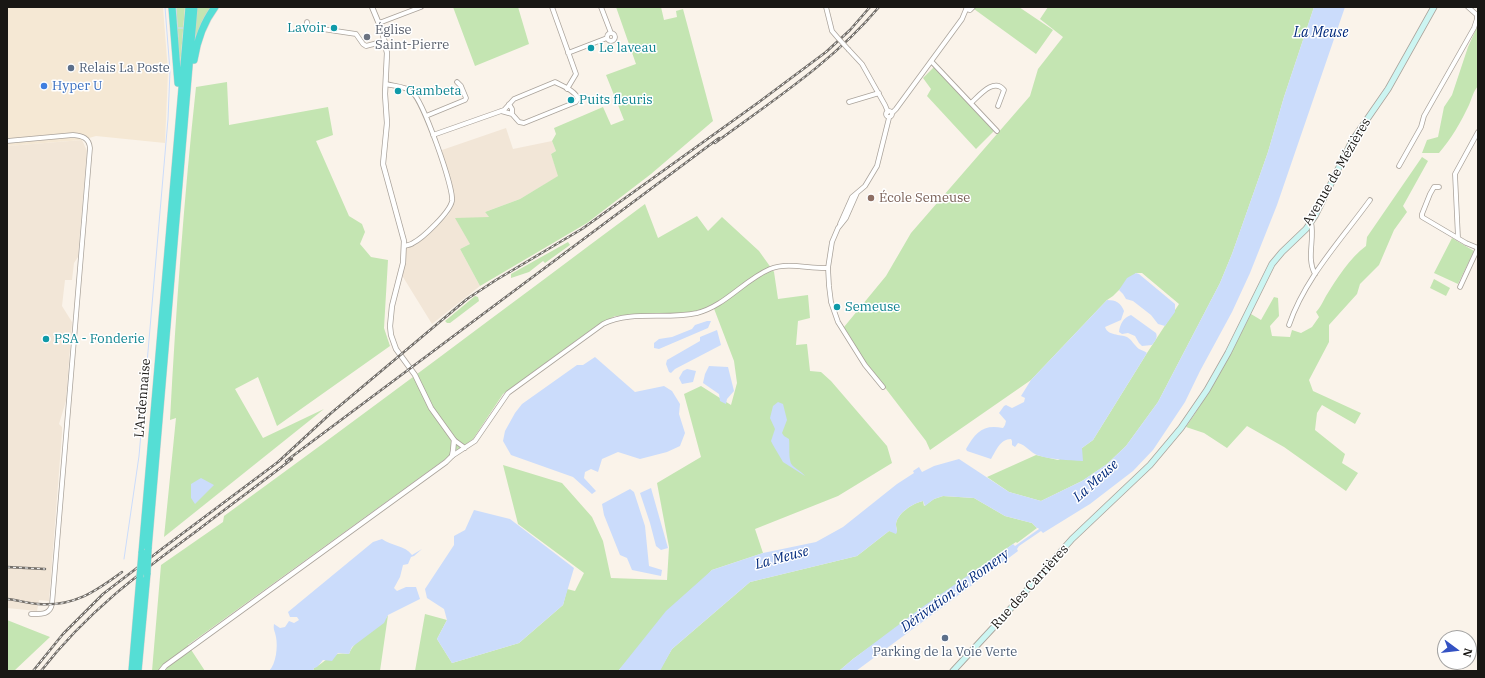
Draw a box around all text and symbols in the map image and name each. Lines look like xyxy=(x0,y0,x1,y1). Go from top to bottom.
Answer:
place label: Lavoir xyxy=(287,20,326,36)
place label: Église Saint-Pierre xyxy=(375,22,449,53)
marker: Lavoir xyxy=(329,23,339,33)
water label: La Meuse xyxy=(1294,25,1348,41)
marker: Église Saint-Pierre xyxy=(362,32,372,42)
place label: Le laveau xyxy=(599,40,657,56)
marker: Le laveau xyxy=(586,43,596,53)
place label: Relais La Poste xyxy=(79,60,170,76)
marker: Relais La Poste xyxy=(66,63,76,73)
place label: Hyper U xyxy=(52,78,103,94)
marker: Hyper U xyxy=(39,81,49,91)
place label: Gambeta xyxy=(406,83,462,99)
marker: Gambeta xyxy=(393,86,403,96)
place label: Puits fleuris xyxy=(579,92,653,108)
marker: Puits fleuris xyxy=(566,95,576,105)
street label: Avenue de Mézières xyxy=(1300,115,1374,229)
place label: École Semeuse xyxy=(879,190,970,206)
marker: École Semeuse xyxy=(866,193,876,203)
place label: Semeuse xyxy=(845,299,900,315)
marker: Semeuse xyxy=(832,302,842,312)
place label: PSA - Fonderie xyxy=(54,331,145,347)
marker: PSA - Fonderie xyxy=(41,334,51,344)
street label: L'Ardennaise xyxy=(132,358,154,438)
water label: La Meuse xyxy=(1070,456,1122,506)
street label: Rue des Carrières xyxy=(988,542,1072,632)
water label: La Meuse xyxy=(753,543,811,573)
water label: Dérivation de Romery xyxy=(898,546,1012,636)
north arrow xyxy=(1437,630,1477,670)
marker: Parking de la Voie Verte xyxy=(940,633,950,643)
place label: Parking de la Voie Verte xyxy=(873,644,1017,660)
text: N xyxy=(1460,647,1476,659)

